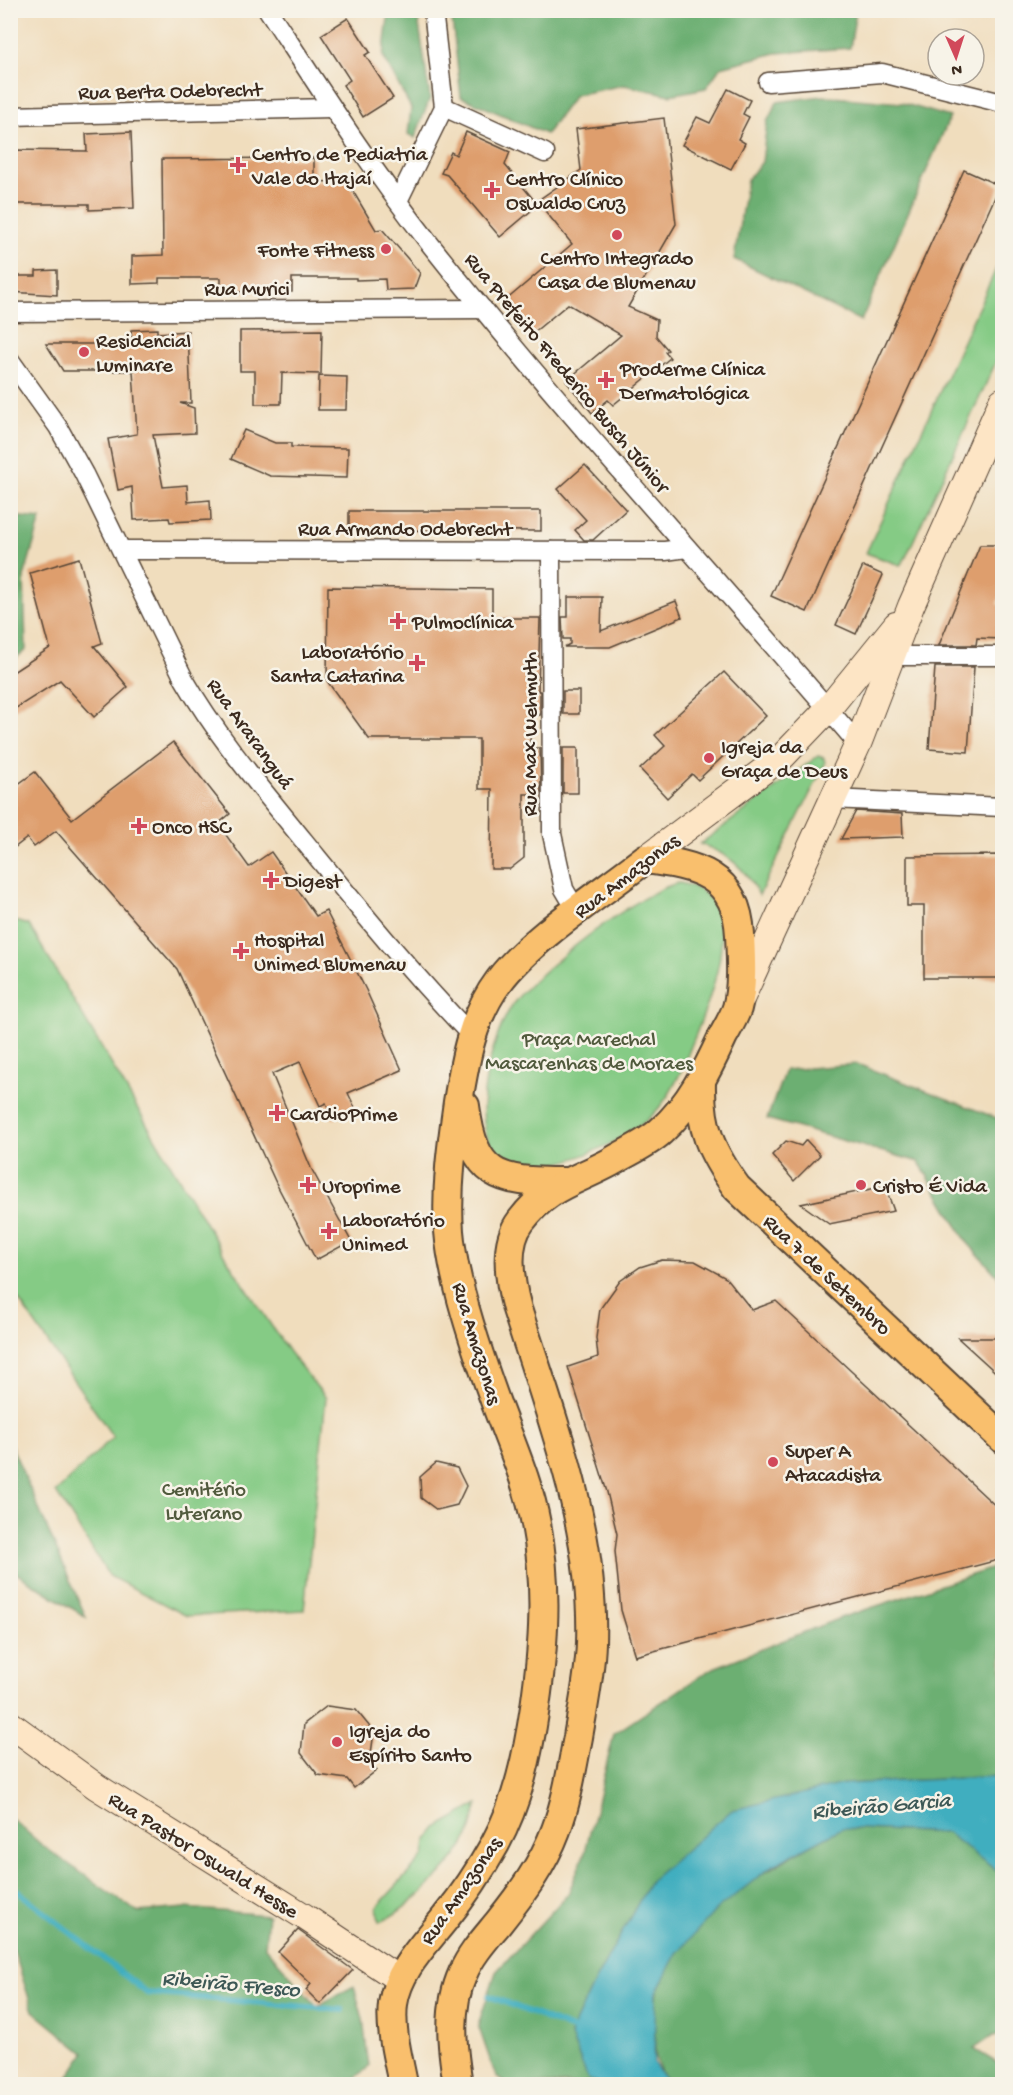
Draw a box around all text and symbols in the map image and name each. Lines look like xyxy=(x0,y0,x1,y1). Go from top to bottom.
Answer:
north arrow xyxy=(926,27,986,87)
text: N xyxy=(950,59,962,78)
street label: Rua Berta Odebrecht xyxy=(78,79,265,108)
place label: Centro de Pediatria Vale do Itajaí xyxy=(251,144,429,193)
marker: Centro de Pediatria Vale do Itajaí xyxy=(229,156,247,174)
place label: Centro Clínico Oswaldo Cruz xyxy=(506,169,626,218)
marker: Centro Clínico Oswaldo Cruz xyxy=(483,181,501,199)
marker: Centro Integrado Casa de Blumenau xyxy=(610,228,624,242)
place label: Fonte Fitness xyxy=(257,240,375,265)
marker: Fonte Fitness xyxy=(379,242,393,256)
place label: Centro Integrado Casa de Blumenau xyxy=(538,248,696,297)
street label: Rua Prefeito Frederico Busch Júnior xyxy=(457,249,674,501)
street label: Rua Murici xyxy=(204,279,290,304)
place label: Residencial Luminare xyxy=(96,331,191,380)
marker: Residencial Luminare xyxy=(77,345,91,359)
place label: Proderme Clínica Dermatológica xyxy=(618,359,766,408)
marker: Proderme Clínica Dermatológica xyxy=(597,371,615,389)
street label: Rua Armando Odebrecht xyxy=(298,519,515,544)
marker: Pulmoclínica xyxy=(389,612,407,630)
place label: Pulmoclínica xyxy=(411,612,515,637)
place label: Laboratório Santa Catarina xyxy=(271,642,405,691)
street label: Rua Max Wehmuth xyxy=(520,652,545,816)
marker: Laboratório Santa Catarina xyxy=(408,654,426,672)
street label: Rua Araranguá xyxy=(199,675,298,797)
place label: Igreja da Graça de Deus xyxy=(721,737,849,786)
marker: Igreja da Graça de Deus xyxy=(702,751,716,765)
marker: Onco HSC xyxy=(130,817,148,835)
place label: Onco HSC xyxy=(152,817,232,842)
street label: Rua Amazonas xyxy=(570,829,687,926)
marker: Digest xyxy=(262,871,280,889)
place label: Digest xyxy=(282,871,344,896)
place label: Hospital Unimed Blumenau xyxy=(254,930,406,979)
marker: Hospital Unimed Blumenau xyxy=(232,942,250,960)
park label: Praça Marechal Mascarenhas de Moraes xyxy=(485,1029,694,1078)
marker: CardioPrime xyxy=(268,1104,286,1122)
place label: CardioPrime xyxy=(290,1104,399,1129)
marker: Uroprime xyxy=(299,1176,317,1194)
place label: Uroprime xyxy=(322,1176,402,1201)
place label: Cristo É Vida xyxy=(873,1176,988,1201)
marker: Cristo É Vida xyxy=(854,1178,868,1192)
place label: Laboratório Unimed xyxy=(342,1210,445,1259)
street label: Rua 7 de Setembro xyxy=(756,1211,895,1342)
marker: Laboratório Unimed xyxy=(320,1222,338,1240)
street label: Rua Amazonas xyxy=(444,1280,505,1409)
place label: Super A Atacadista xyxy=(785,1441,883,1490)
marker: Super A Atacadista xyxy=(766,1455,780,1469)
park label: Cemitério Luterano xyxy=(162,1479,246,1528)
place label: Igreja do Espírito Santo xyxy=(349,1721,472,1770)
marker: Igreja do Espírito Santo xyxy=(330,1735,344,1749)
street label: Rua Pastor Oswald Hesse xyxy=(102,1788,303,1926)
water label: Ribeirão Garcia xyxy=(811,1789,953,1827)
street label: Rua Amazonas xyxy=(416,1832,510,1951)
water label: Ribeirão Fresco xyxy=(161,1967,302,2005)

